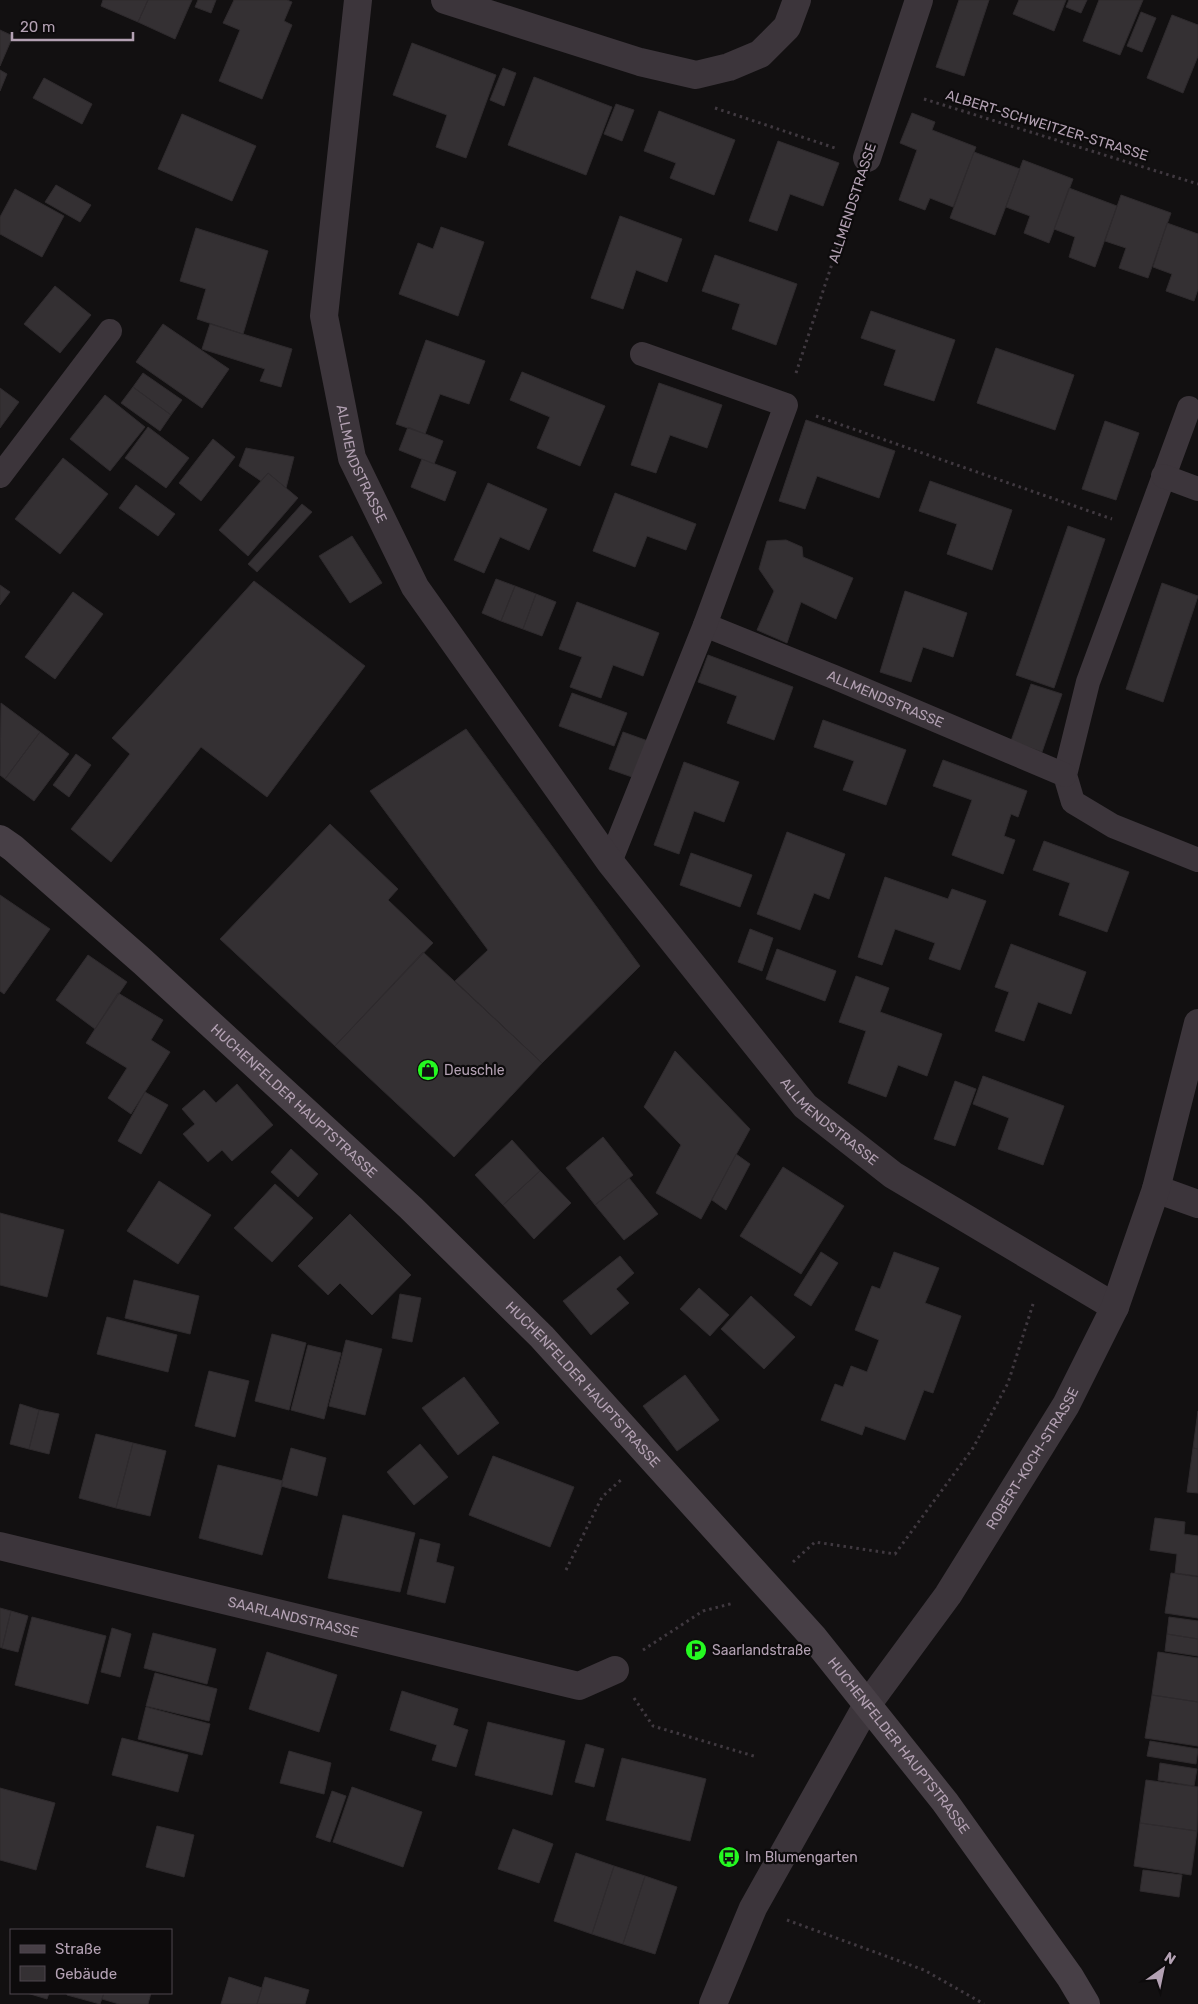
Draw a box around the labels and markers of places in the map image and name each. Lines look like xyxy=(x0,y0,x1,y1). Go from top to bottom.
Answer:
shop icon: Deuschle xyxy=(416,1058,440,1082)
place label: Deuschle xyxy=(444,1062,505,1079)
parking icon: Saarlandstraße xyxy=(684,1638,708,1662)
place label: Saarlandstraße xyxy=(712,1642,811,1659)
bus stop icon: Im Blumengarten xyxy=(717,1845,741,1869)
place label: Im Blumengarten xyxy=(745,1849,858,1866)

